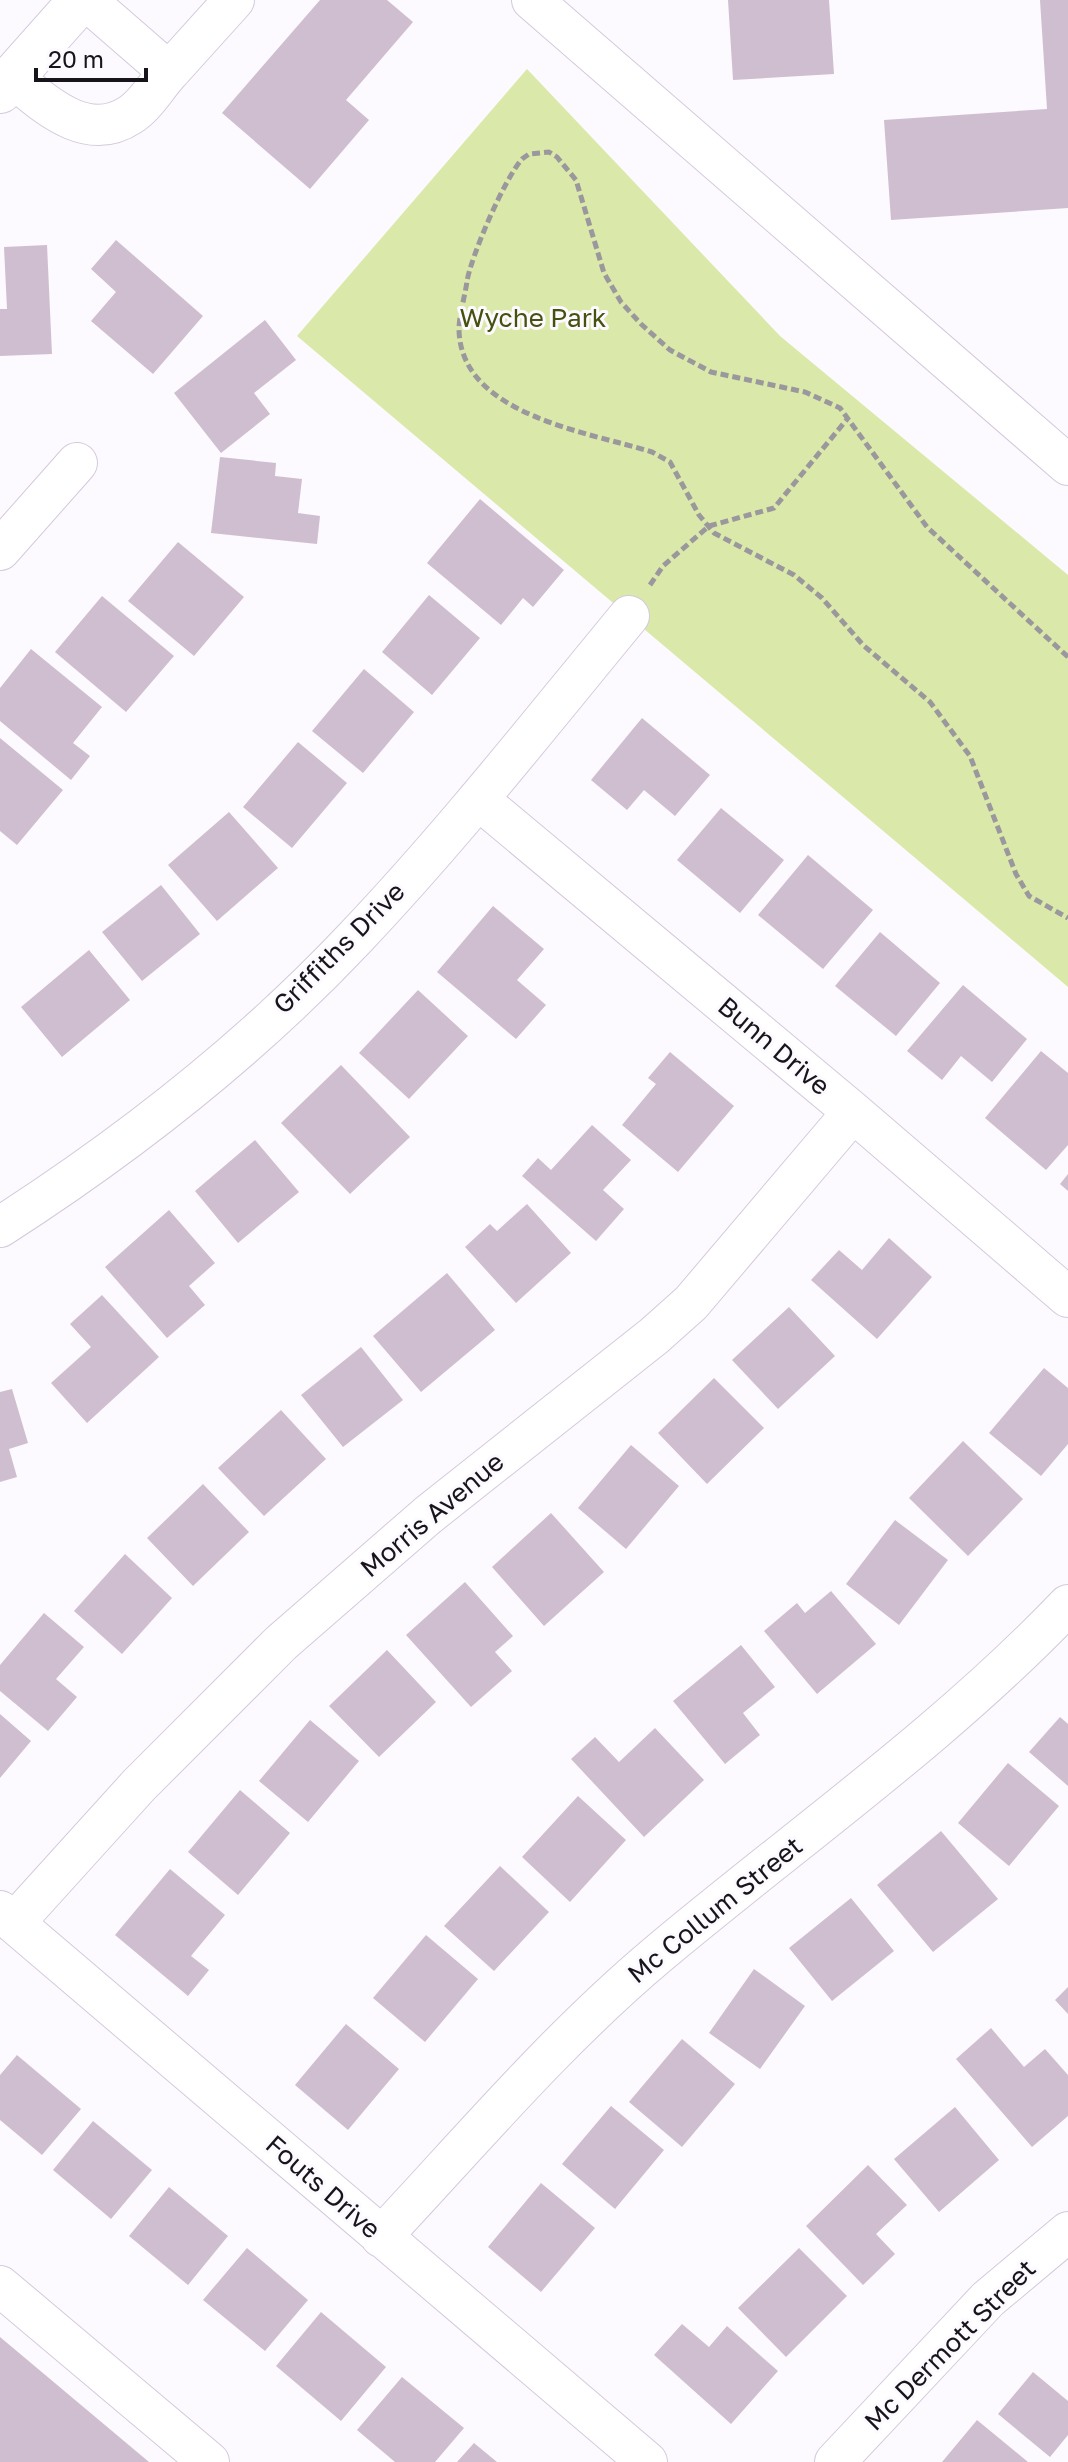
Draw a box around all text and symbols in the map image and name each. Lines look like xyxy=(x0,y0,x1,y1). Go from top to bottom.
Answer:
scale bar xyxy=(36,32,146,82)
text: 20 m xyxy=(48,44,104,73)
park label: Wyche Park xyxy=(459,302,607,333)
street label: Griffiths Drive xyxy=(267,876,411,1020)
street label: Bunn Drive xyxy=(712,990,836,1101)
street label: Morris Avenue xyxy=(354,1446,510,1583)
street label: Mc Collum Street xyxy=(621,1830,808,1989)
street label: Fouts Drive xyxy=(260,2128,387,2245)
street label: Mc Dermott Street xyxy=(858,2253,1042,2437)

